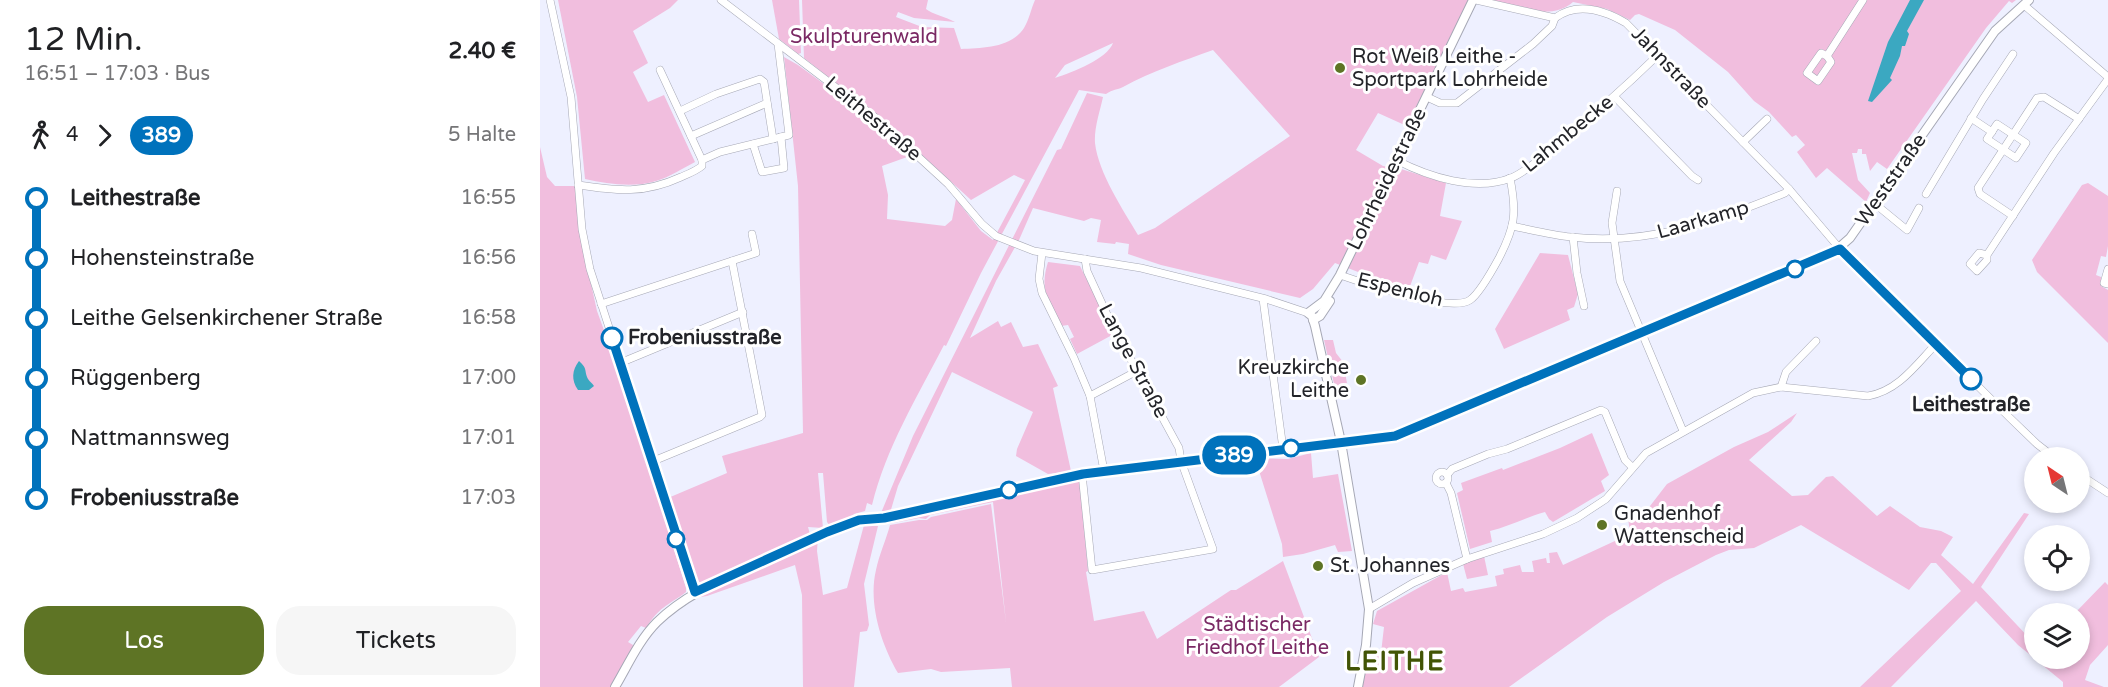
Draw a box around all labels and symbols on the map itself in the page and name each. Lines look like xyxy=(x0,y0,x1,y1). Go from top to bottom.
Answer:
street label: Jahnstraße xyxy=(1626,22,1716,114)
park label: Skulpturenwald xyxy=(790,25,938,49)
place label: Rot Weiß Leithe - Sportpark Lohrheide xyxy=(1352,45,1548,92)
marker: Rot Weiß Leithe - Sportpark Lohrheide xyxy=(1333,61,1347,75)
street label: Leithestraße xyxy=(820,72,926,166)
street label: Lahmbecke xyxy=(1518,90,1618,178)
street label: Lohrheidestraße xyxy=(1342,104,1432,254)
street label: Weststraße xyxy=(1850,129,1932,231)
street label: Laarkamp xyxy=(1654,195,1752,245)
unlabelled marker xyxy=(1786,260,1804,278)
street label: Espenloh xyxy=(1355,268,1445,312)
street label: Lange Straße xyxy=(1093,300,1173,422)
place label: Frobeniusstraße xyxy=(628,326,782,350)
marker: Frobeniusstraße xyxy=(601,327,623,349)
place label: Kreuzkirche Leithe xyxy=(1237,356,1349,403)
marker: Leithestraße xyxy=(1960,368,1982,390)
marker: Kreuzkirche Leithe xyxy=(1354,373,1368,387)
place label: Leithestraße xyxy=(1912,393,2030,417)
line badge: 389 xyxy=(1200,436,1268,474)
unlabelled marker xyxy=(1282,439,1300,457)
north arrow xyxy=(2024,447,2090,513)
unlabelled marker xyxy=(1000,481,1018,499)
place label: Gnadenhof Wattenscheid xyxy=(1614,502,1744,549)
marker: Gnadenhof Wattenscheid xyxy=(1595,518,1609,532)
unlabelled marker xyxy=(667,530,685,548)
place label: St. Johannes xyxy=(1330,554,1450,578)
marker: St. Johannes xyxy=(1311,559,1325,573)
park label: Städtischer Friedhof Leithe xyxy=(1185,613,1329,660)
district label: LEITHE xyxy=(1345,646,1445,677)

